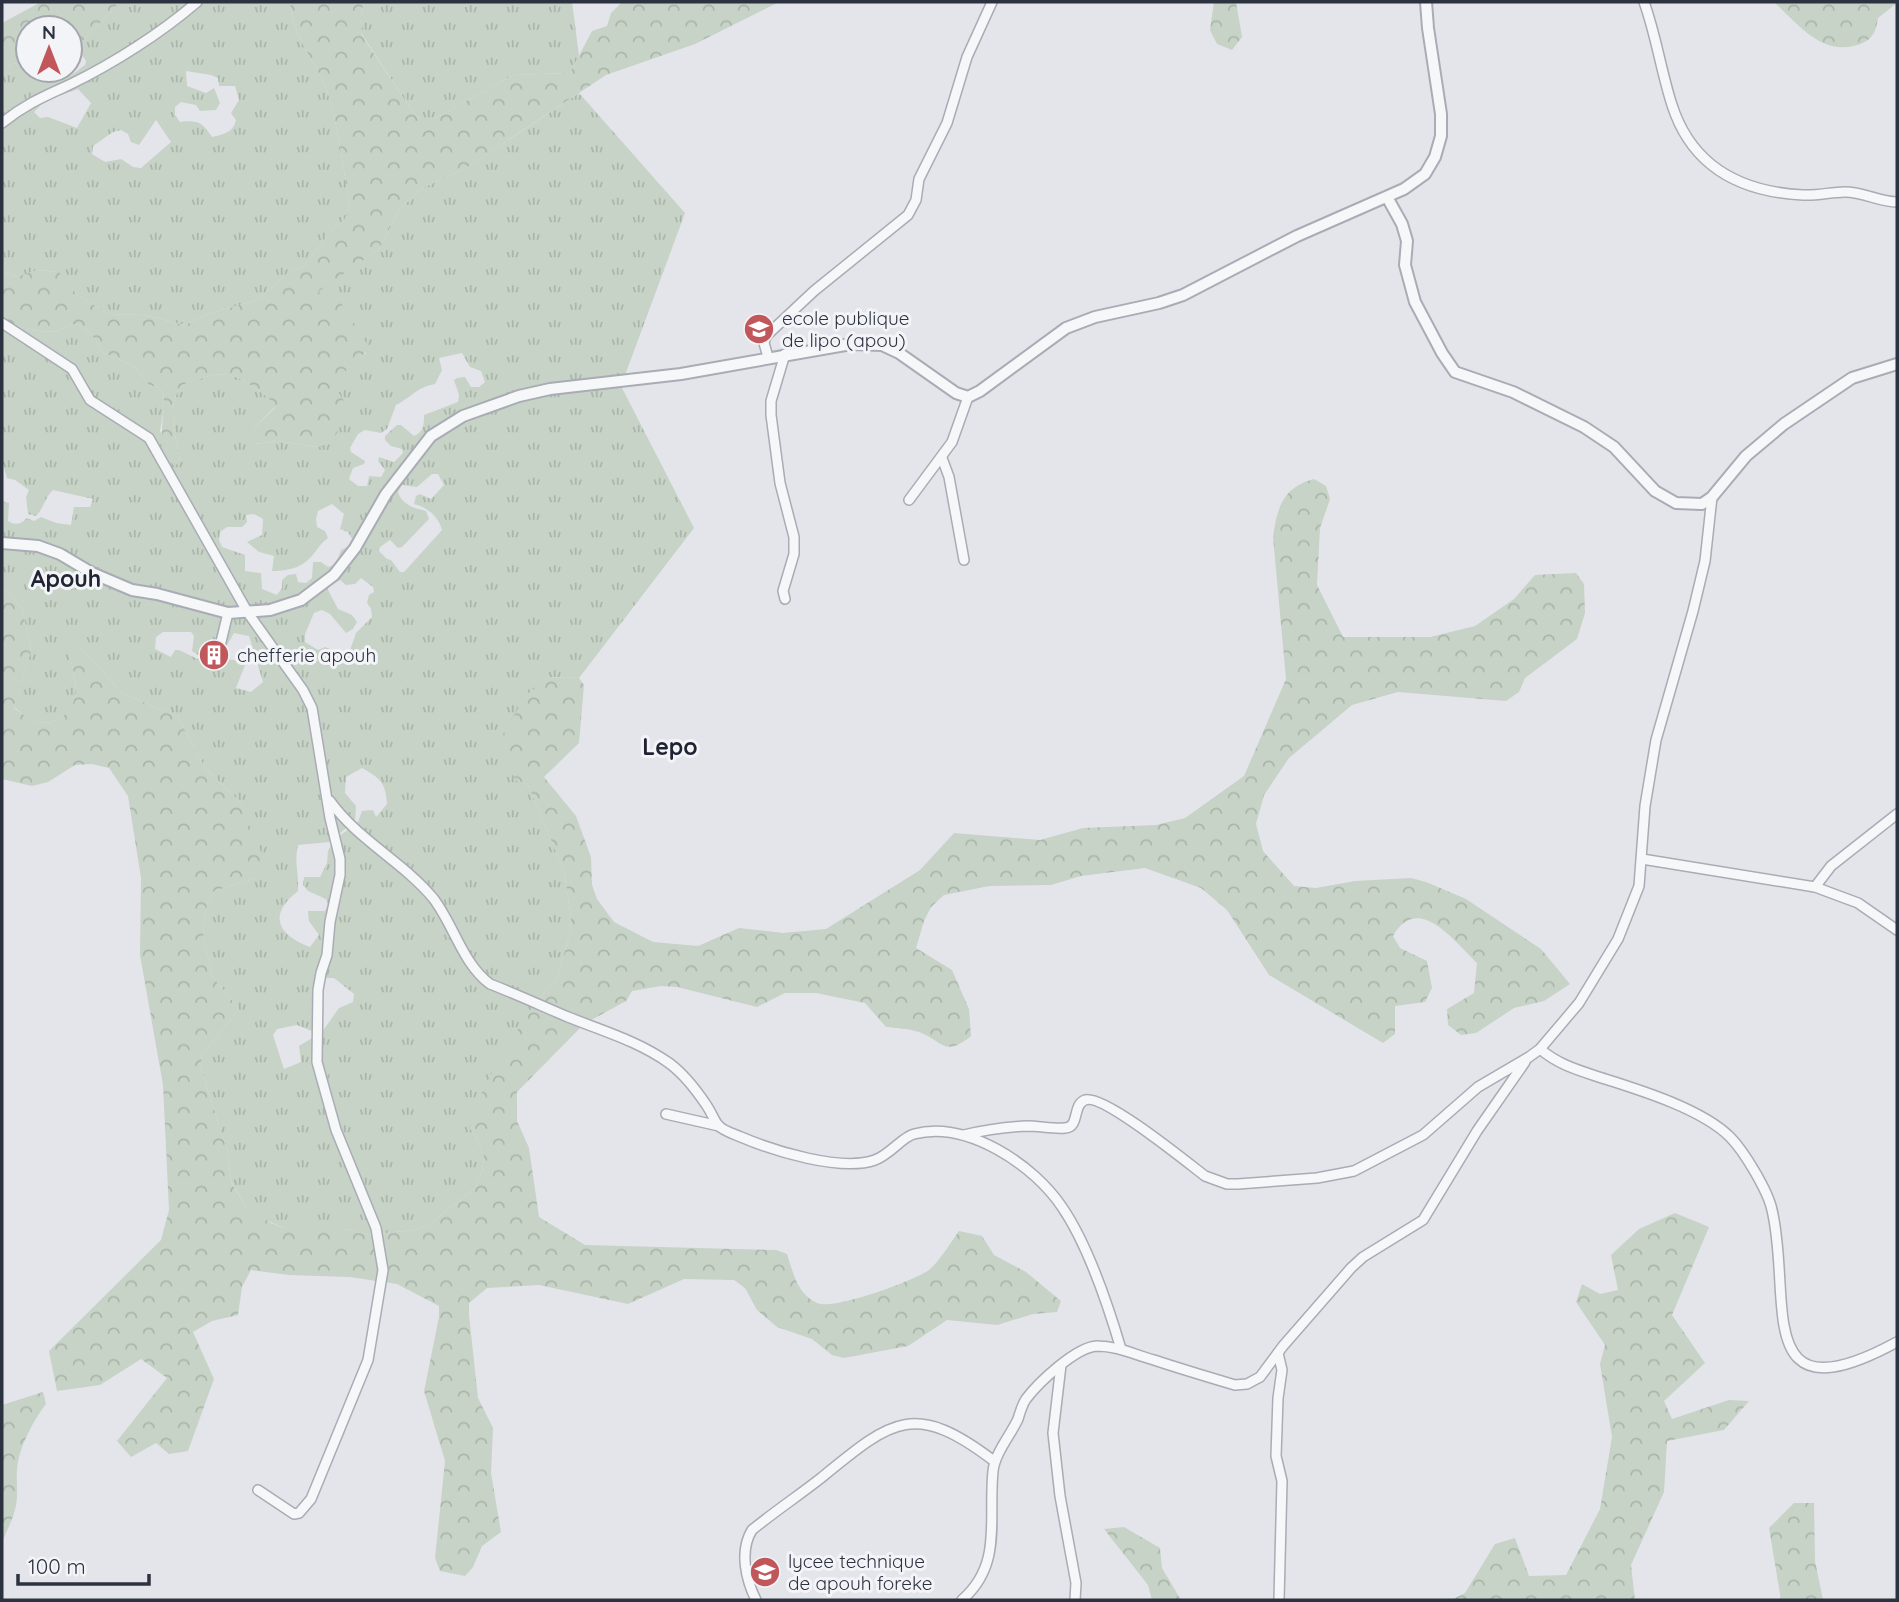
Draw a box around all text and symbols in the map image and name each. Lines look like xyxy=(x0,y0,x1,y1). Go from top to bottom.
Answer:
north arrow xyxy=(14,14,84,84)
text: N xyxy=(42,20,56,44)
place label: ecole publique de lipo (apou) xyxy=(782,306,910,352)
school or university icon: ecole publique de lipo (apou) xyxy=(742,312,776,346)
district label: Apouh xyxy=(31,564,101,593)
building icon: chefferie apouh xyxy=(197,638,231,672)
place label: chefferie apouh xyxy=(237,643,376,667)
district label: Lepo xyxy=(642,732,698,761)
scale bar xyxy=(18,1542,149,1586)
place label: lycee technique de apouh foreke xyxy=(788,1549,932,1595)
text: 100 m xyxy=(28,1553,86,1579)
school or university icon: lycee technique de apouh foreke xyxy=(748,1555,782,1589)

